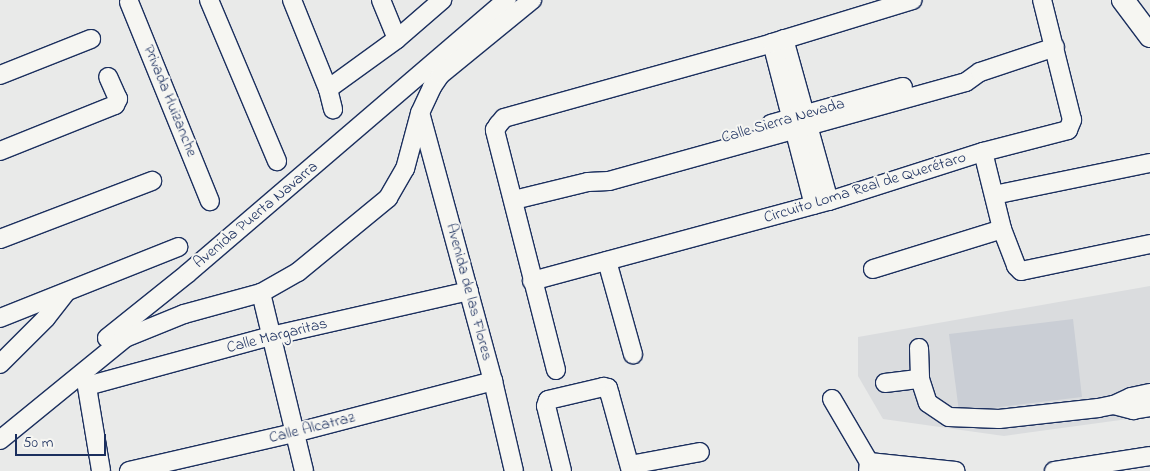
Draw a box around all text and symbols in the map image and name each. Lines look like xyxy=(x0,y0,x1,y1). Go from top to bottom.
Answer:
street label: Privada Huizanche xyxy=(139,42,201,160)
street label: Calle Sierra Nevada xyxy=(719,94,847,148)
street label: Circuito Loma Real de Querétaro xyxy=(762,148,968,228)
street label: Avenida Puerta Navarra xyxy=(190,157,322,273)
street label: Avenida de las Flores xyxy=(441,221,497,363)
street label: Calle Margaritas xyxy=(225,314,329,358)
street label: Calle Alcatraz xyxy=(267,408,357,448)
scale bar xyxy=(18,424,109,456)
text: 50 m xyxy=(23,432,53,454)

